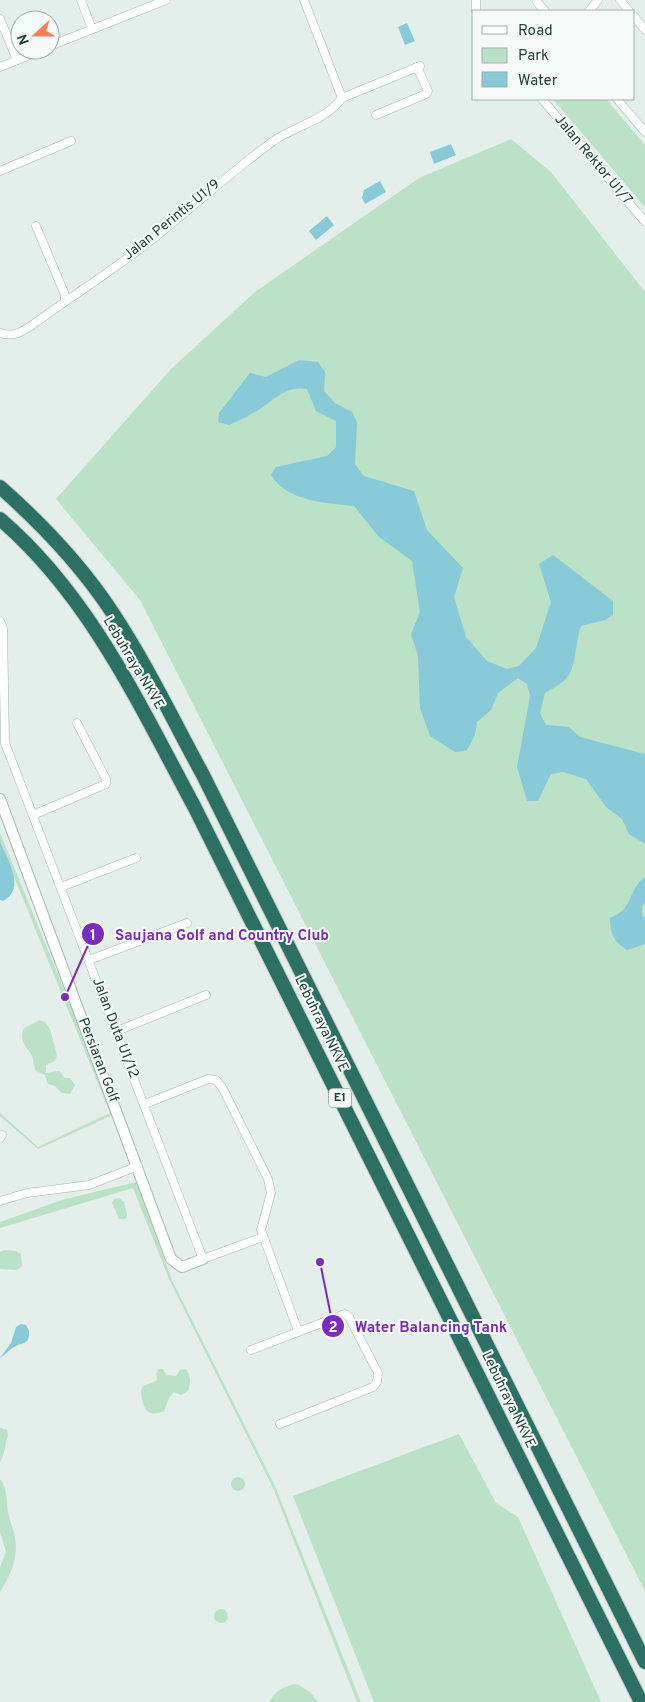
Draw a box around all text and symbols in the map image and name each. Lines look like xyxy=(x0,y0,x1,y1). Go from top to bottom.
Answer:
north arrow xyxy=(10,10,60,60)
legend xyxy=(472,10,635,100)
text: Road xyxy=(518,22,553,41)
text: N xyxy=(15,31,34,47)
text: Park xyxy=(518,47,549,66)
text: Water xyxy=(518,72,558,91)
street label: Jalan Rektor U1/7 xyxy=(550,112,636,208)
street label: Jalan Perintis U1/9 xyxy=(120,176,224,264)
street label: Lebuhraya NKVE xyxy=(99,614,167,712)
callout: Saujana Golf and Country Club xyxy=(80,919,339,949)
text: 1 xyxy=(90,927,96,946)
text: Saujana Golf and Country Club xyxy=(115,927,329,946)
street label: Lebuhraya NKVE xyxy=(290,973,352,1075)
street label: Jalan Duta U1/12 xyxy=(88,975,142,1081)
street label: Persiaran Golf xyxy=(74,1015,122,1105)
road number: E1 xyxy=(329,1088,351,1108)
callout: Water Balancing Tank xyxy=(320,1311,518,1341)
text: 2 xyxy=(328,1319,338,1338)
text: Water Balancing Tank xyxy=(355,1319,507,1338)
street label: Lebuhraya NKVE xyxy=(477,1349,539,1451)

